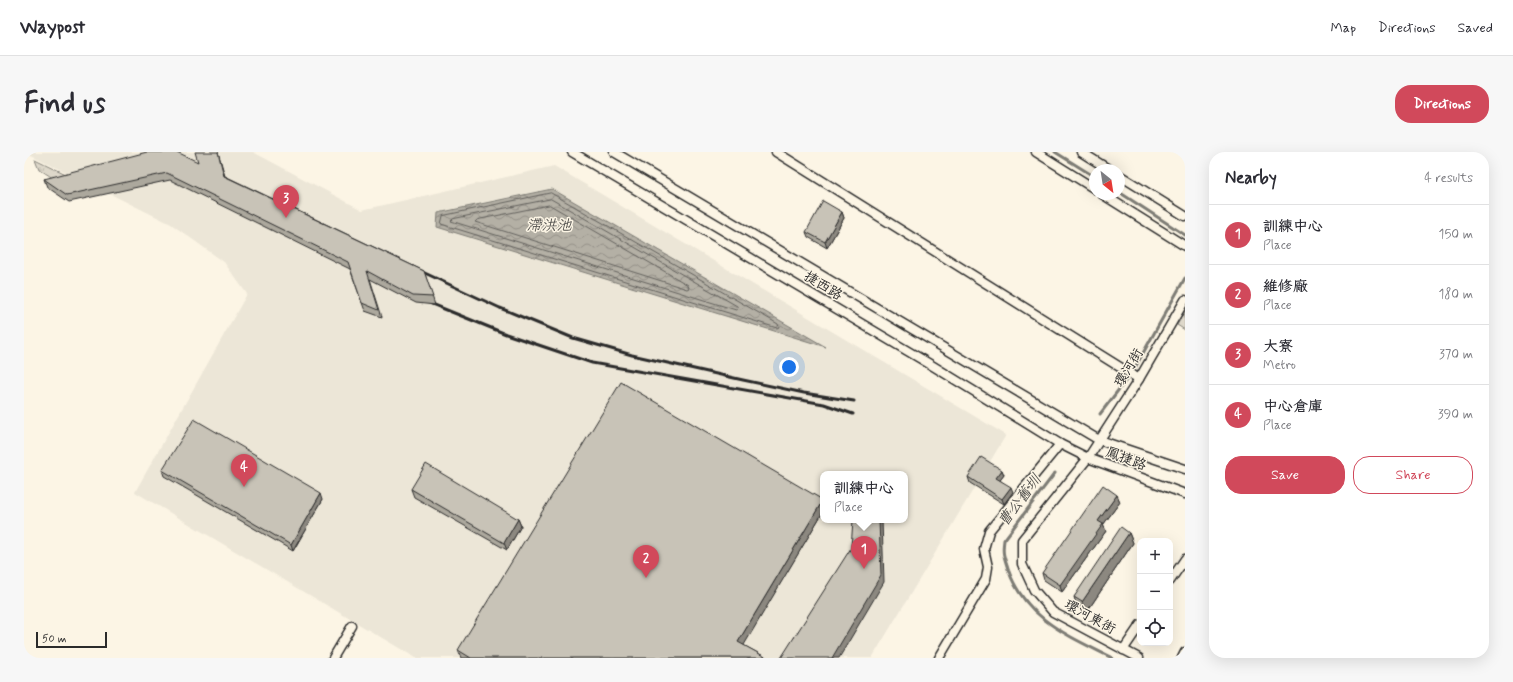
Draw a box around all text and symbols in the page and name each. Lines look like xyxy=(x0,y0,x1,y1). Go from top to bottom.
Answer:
text: Waypost xyxy=(20,15,85,40)
text: Map xyxy=(1330,19,1356,37)
text: Directions xyxy=(1378,19,1436,37)
text: Saved xyxy=(1458,19,1493,37)
button: Directions xyxy=(1395,85,1489,123)
text: Find us xyxy=(24,86,105,123)
north arrow xyxy=(1089,164,1125,200)
text: Nearby xyxy=(1225,167,1277,189)
text: 4 results xyxy=(1424,170,1473,187)
pin: 3 xyxy=(273,185,299,218)
water label: 滯洪池 xyxy=(526,216,572,236)
text: 訓練中心 xyxy=(1263,217,1323,237)
text: 1 xyxy=(1235,226,1241,243)
text: 150 m xyxy=(1439,226,1473,243)
text: Place xyxy=(1263,237,1292,254)
street label: 捷西路 xyxy=(800,267,846,305)
text: 維修廠 xyxy=(1263,277,1308,297)
text: 2 xyxy=(1235,286,1241,303)
text: 180 m xyxy=(1438,286,1473,303)
text: Place xyxy=(1263,297,1292,314)
text: 大寮 xyxy=(1263,337,1293,357)
street label: 環河街 xyxy=(1110,345,1148,391)
text: 3 xyxy=(1235,346,1241,363)
text: 370 m xyxy=(1439,346,1473,363)
your location xyxy=(779,357,799,377)
text: Metro xyxy=(1263,357,1296,374)
text: 中心倉庫 xyxy=(1263,397,1323,417)
text: 4 xyxy=(1234,406,1242,423)
text: 390 m xyxy=(1438,406,1473,423)
text: Place xyxy=(1263,417,1292,434)
street label: 鳳捷路 xyxy=(1103,443,1149,475)
pin: 4 xyxy=(231,454,257,487)
button: Save xyxy=(1225,456,1345,494)
button: Share xyxy=(1353,456,1473,494)
water label: 曹公舊圳 xyxy=(994,469,1047,531)
popup xyxy=(820,471,908,523)
text: 訓練中心 xyxy=(834,479,894,499)
text: Place xyxy=(834,499,863,516)
pin: 1 xyxy=(851,536,877,569)
map controls xyxy=(1137,538,1173,646)
button: + xyxy=(1137,538,1173,574)
pin: 2 xyxy=(633,545,659,578)
button: − xyxy=(1137,574,1173,610)
street label: 環河東街 xyxy=(1061,596,1119,638)
button: locate xyxy=(1137,610,1173,646)
scale bar xyxy=(36,630,107,649)
text: 50 m xyxy=(42,632,67,646)

